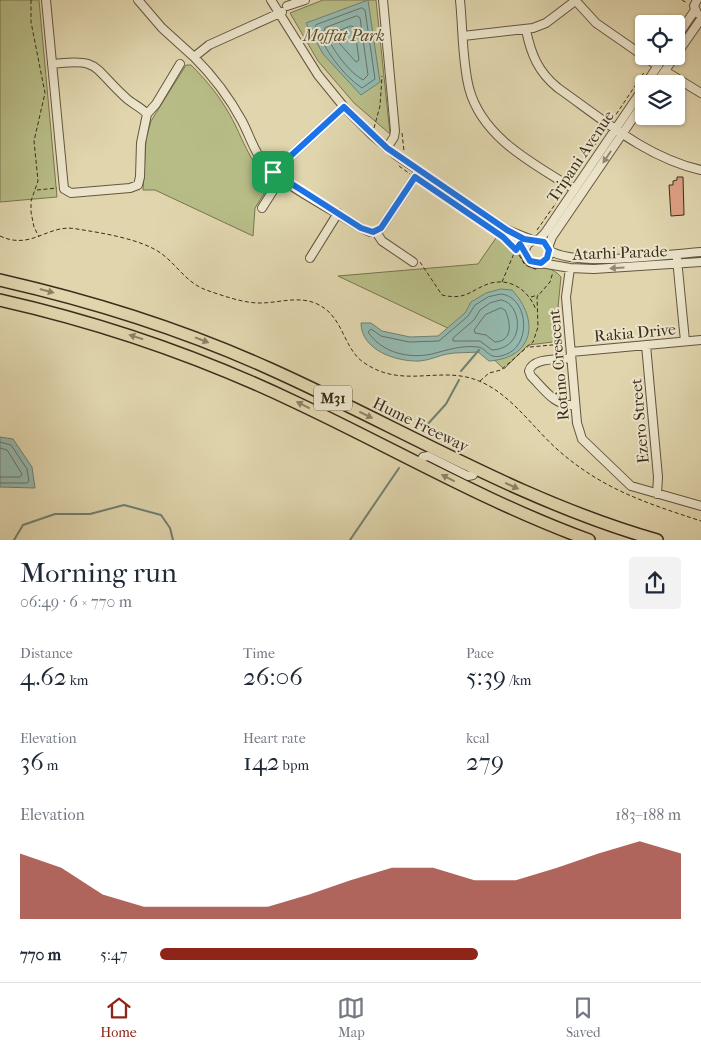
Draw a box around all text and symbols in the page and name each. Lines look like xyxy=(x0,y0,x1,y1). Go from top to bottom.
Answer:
map controls xyxy=(635,15,685,125)
button: locate xyxy=(635,15,685,65)
park label: Moffat Park xyxy=(302,26,385,45)
button: layers xyxy=(635,75,685,125)
street label: Tripani Avenue xyxy=(543,107,618,206)
one-way arrow xyxy=(602,150,611,163)
pin xyxy=(252,151,294,193)
icon: arrive xyxy=(259,158,287,186)
street label: Atarhi Parade xyxy=(571,241,668,264)
one-way arrow xyxy=(609,264,625,272)
one-way arrow xyxy=(40,287,55,295)
street label: Rotino Crescent xyxy=(544,308,573,421)
street label: Rakia Drive xyxy=(593,319,677,346)
one-way arrow xyxy=(129,333,144,341)
one-way arrow xyxy=(195,337,209,345)
street label: Ezero Street xyxy=(626,377,653,464)
road number: M31 xyxy=(314,386,352,410)
street label: Hume Freeway xyxy=(370,393,472,456)
one-way arrow xyxy=(296,401,310,409)
one-way arrow xyxy=(359,411,373,419)
one-way arrow xyxy=(441,474,455,482)
one-way arrow xyxy=(505,482,519,490)
text: Morning run xyxy=(20,556,177,589)
button: share xyxy=(629,557,681,609)
text: 06:49 · 6 × 770 m xyxy=(20,592,132,611)
text: Distance xyxy=(20,645,73,662)
text: Time xyxy=(243,645,275,662)
text: Pace xyxy=(466,645,494,662)
text: 4.62 xyxy=(20,662,67,691)
text: 26:06 xyxy=(243,662,303,691)
text: 5:39 xyxy=(466,662,506,691)
text: km xyxy=(67,672,88,689)
text: /km xyxy=(506,672,532,689)
text: Elevation xyxy=(20,730,77,747)
text: Heart rate xyxy=(243,730,306,747)
text: kcal xyxy=(466,730,490,747)
text: 36 xyxy=(20,747,44,776)
text: 142 xyxy=(243,747,280,776)
text: 279 xyxy=(466,747,504,776)
text: m xyxy=(44,757,58,774)
text: bpm xyxy=(280,757,309,774)
text: Elevation xyxy=(20,805,85,824)
text: 183–188 m xyxy=(615,805,681,824)
text: 770 m xyxy=(20,945,61,964)
text: 5:47 xyxy=(100,945,128,964)
tab: Home xyxy=(100,994,137,1041)
tab: Map xyxy=(337,994,365,1041)
tab: Saved xyxy=(566,994,601,1041)

